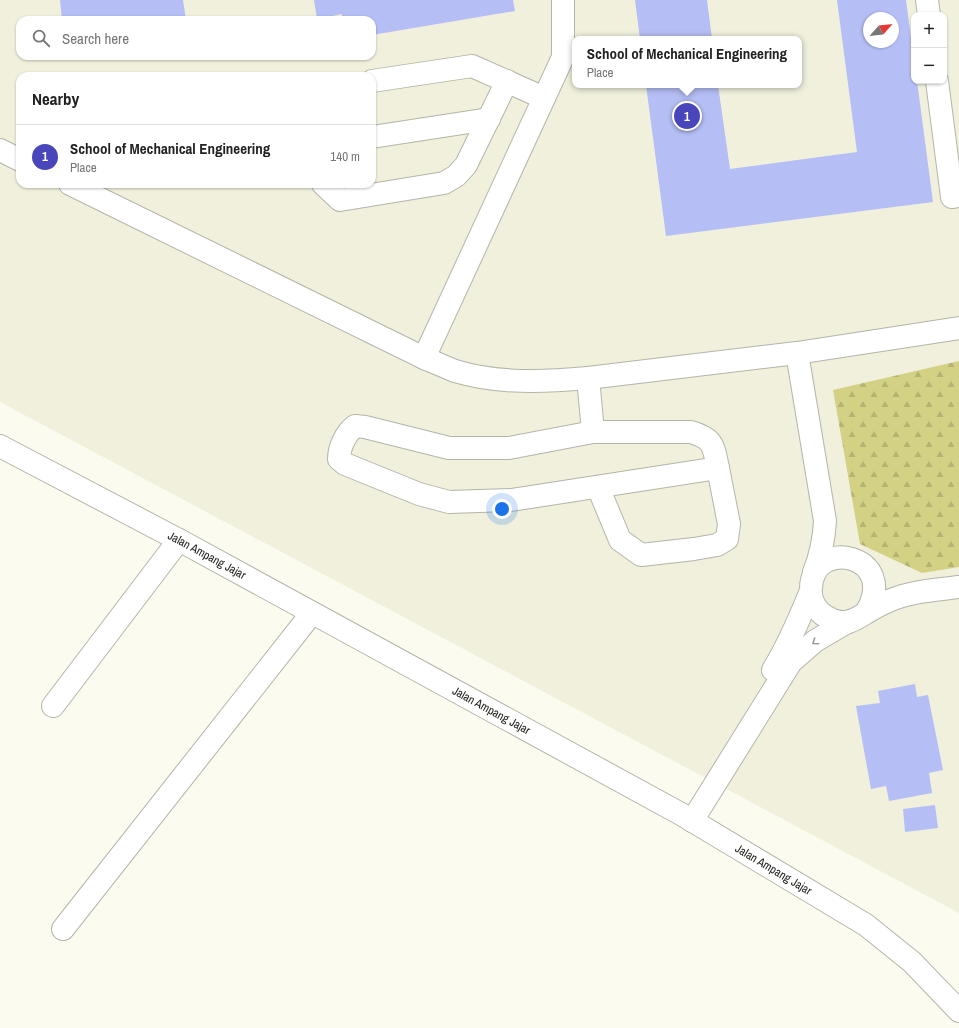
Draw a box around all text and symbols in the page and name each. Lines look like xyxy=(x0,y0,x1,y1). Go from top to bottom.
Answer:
north arrow xyxy=(863,12,899,48)
map controls xyxy=(911,12,947,84)
button: + xyxy=(911,12,947,48)
search box xyxy=(16,16,376,60)
icon: search xyxy=(30,27,52,49)
text: Search here xyxy=(62,28,129,49)
popup xyxy=(572,36,802,88)
text: School of Mechanical Engineering xyxy=(587,43,787,64)
button: − xyxy=(911,48,947,84)
text: Place xyxy=(587,64,614,81)
text: Nearby xyxy=(32,87,79,110)
pin: 1 xyxy=(674,101,700,131)
text: School of Mechanical Engineering xyxy=(70,138,270,159)
text: 1 xyxy=(42,148,48,165)
text: 140 m xyxy=(330,148,360,165)
text: Place xyxy=(70,159,97,176)
your location xyxy=(492,499,512,519)
street label: Jalan Ampang Jajar xyxy=(165,528,249,583)
one-way arrow xyxy=(813,637,820,644)
street label: Jalan Ampang Jajar xyxy=(449,683,534,739)
street label: Jalan Ampang Jajar xyxy=(732,840,815,899)

